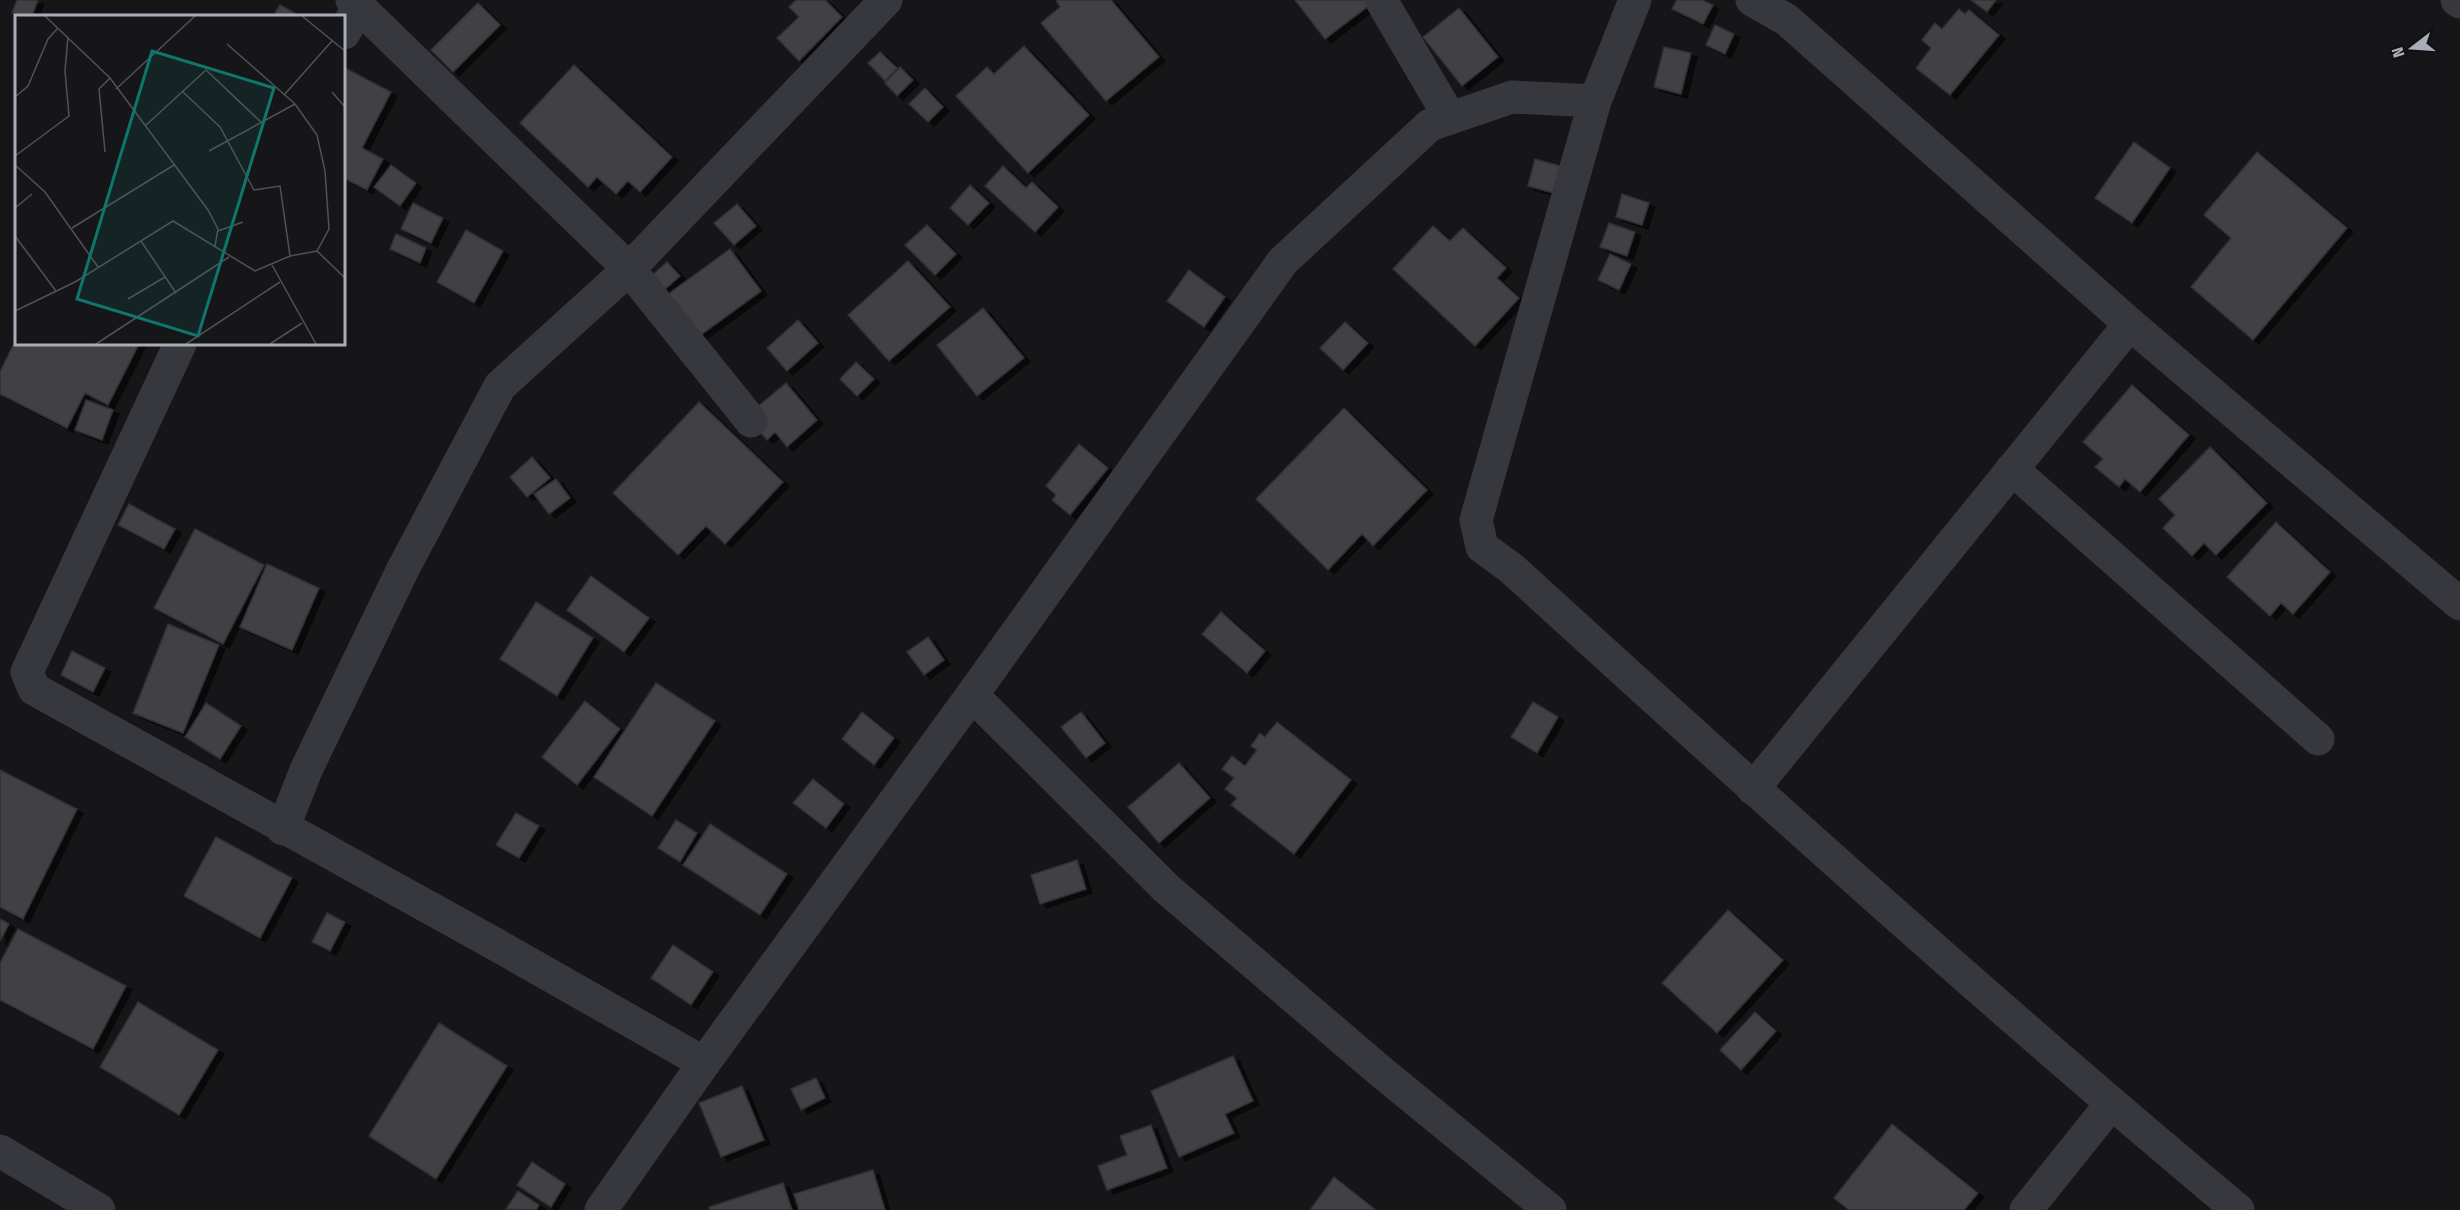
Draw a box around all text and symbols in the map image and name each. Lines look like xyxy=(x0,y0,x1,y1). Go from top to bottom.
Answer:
inset map xyxy=(15,15,345,345)
north arrow xyxy=(2382,18,2442,78)
text: N xyxy=(2388,45,2409,60)

